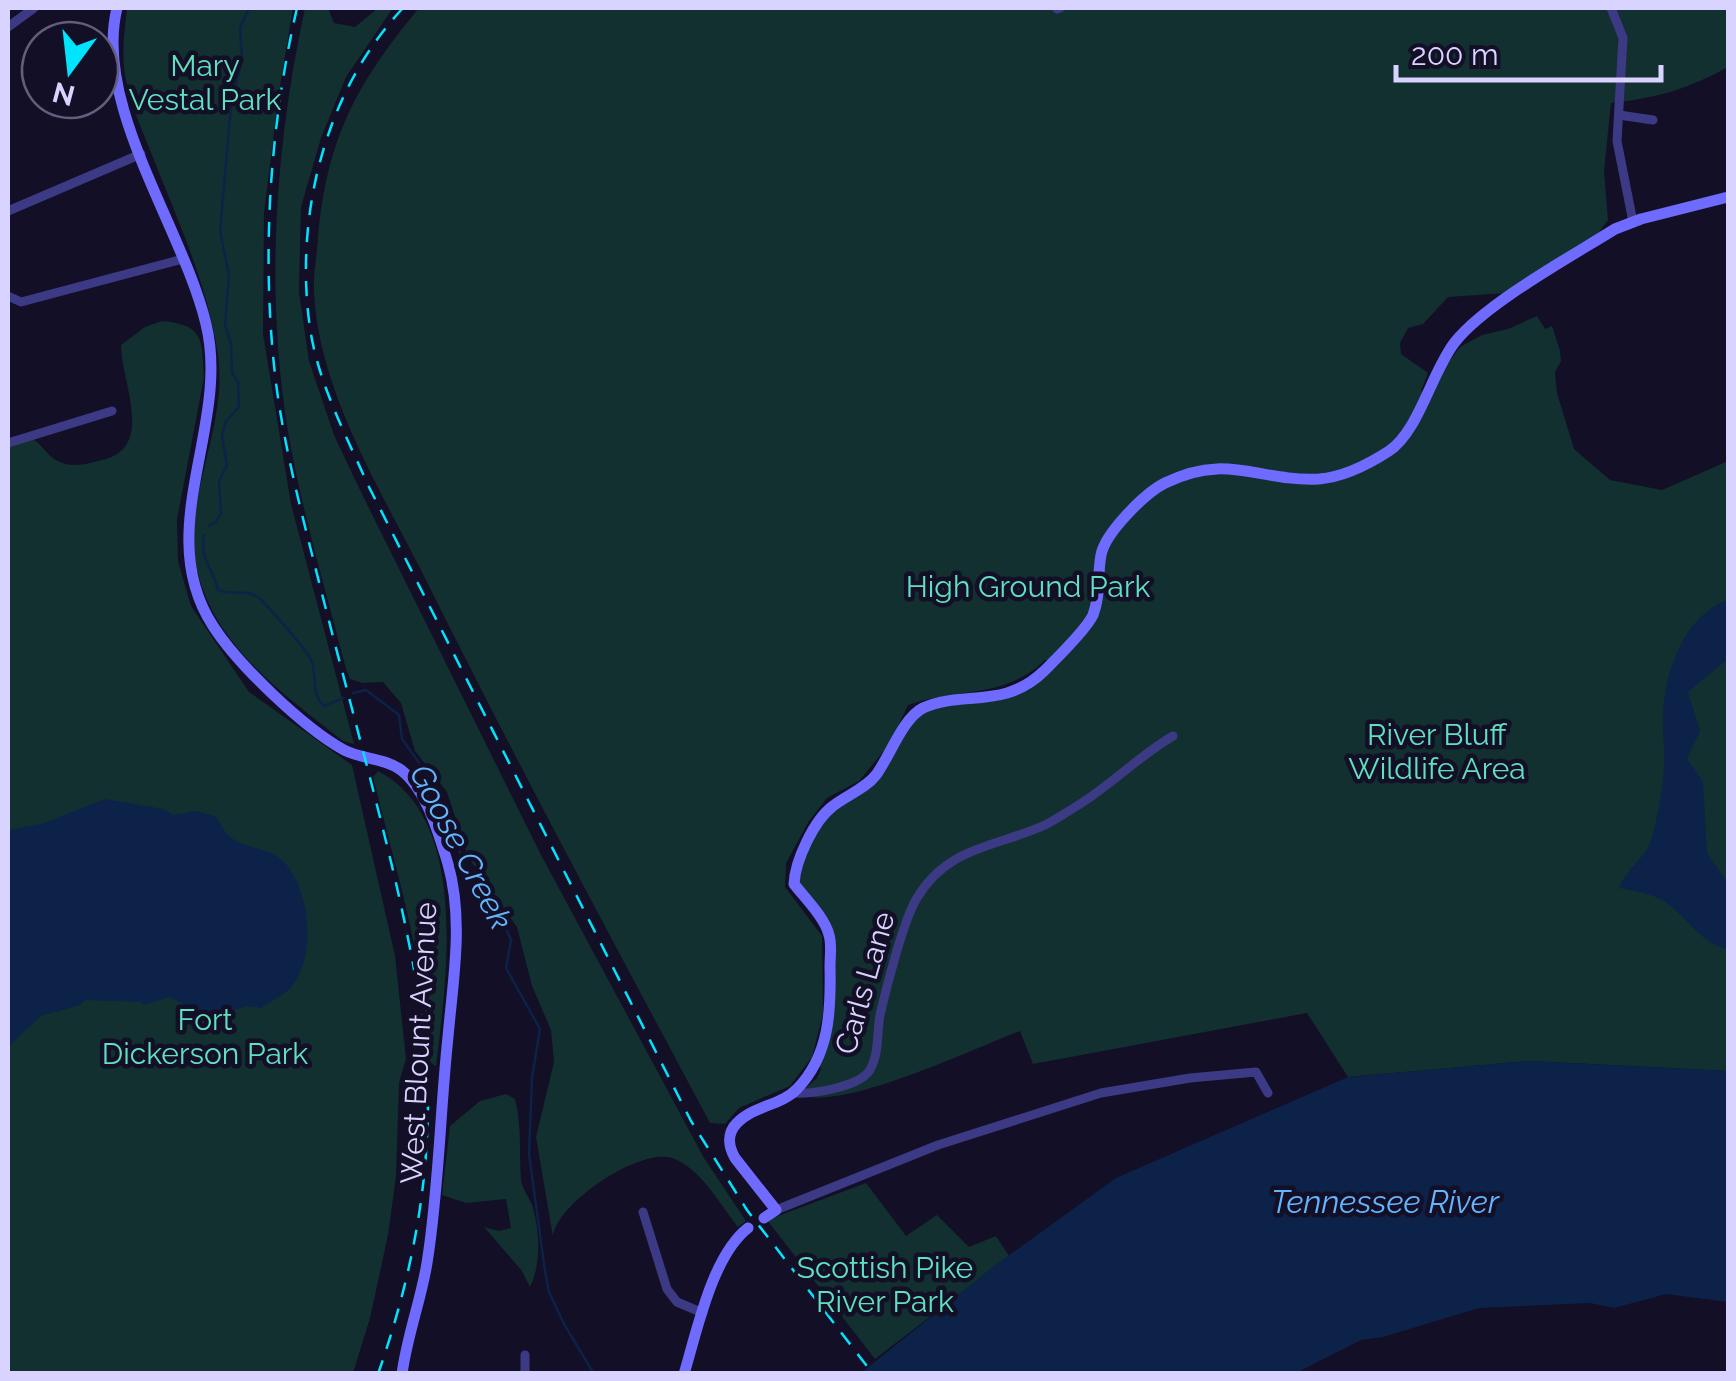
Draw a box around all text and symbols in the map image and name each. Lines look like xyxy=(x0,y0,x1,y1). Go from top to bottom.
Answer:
north arrow xyxy=(20,20,120,120)
scale bar xyxy=(1396,20,1661,82)
text: 200 m xyxy=(1411,37,1499,72)
park label: Mary Vestal Park xyxy=(128,48,282,117)
text: N xyxy=(49,75,78,112)
park label: High Ground Park xyxy=(906,569,1150,604)
park label: River Bluff Wildlife Area xyxy=(1348,717,1526,786)
water label: Goose Creek xyxy=(402,758,520,936)
street label: West Blount Avenue xyxy=(394,901,443,1185)
street label: Carls Lane xyxy=(827,908,902,1058)
park label: Fort Dickerson Park xyxy=(102,1002,308,1071)
water label: Tennessee River xyxy=(1271,1183,1500,1220)
park label: Scottish Pike River Park xyxy=(797,1250,973,1319)

